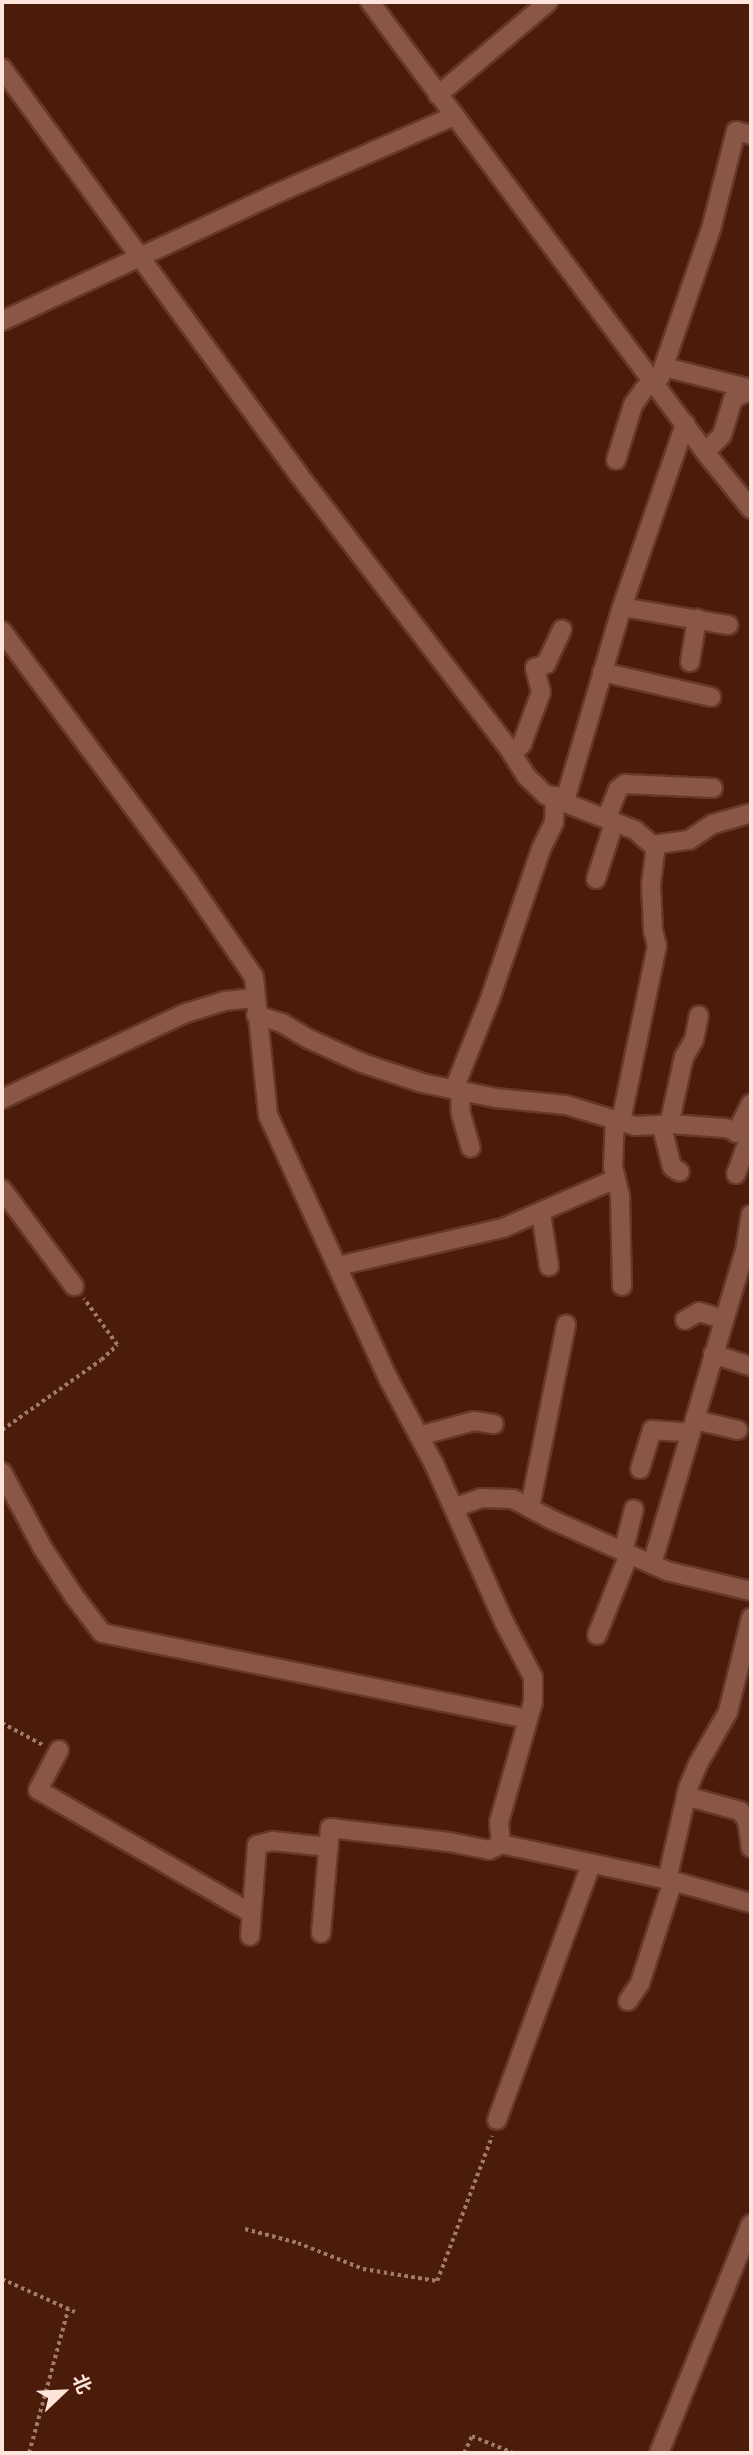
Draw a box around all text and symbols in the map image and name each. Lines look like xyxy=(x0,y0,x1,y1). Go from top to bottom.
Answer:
north arrow xyxy=(28,2357,98,2427)
text: 北 xyxy=(68,2371,96,2397)

